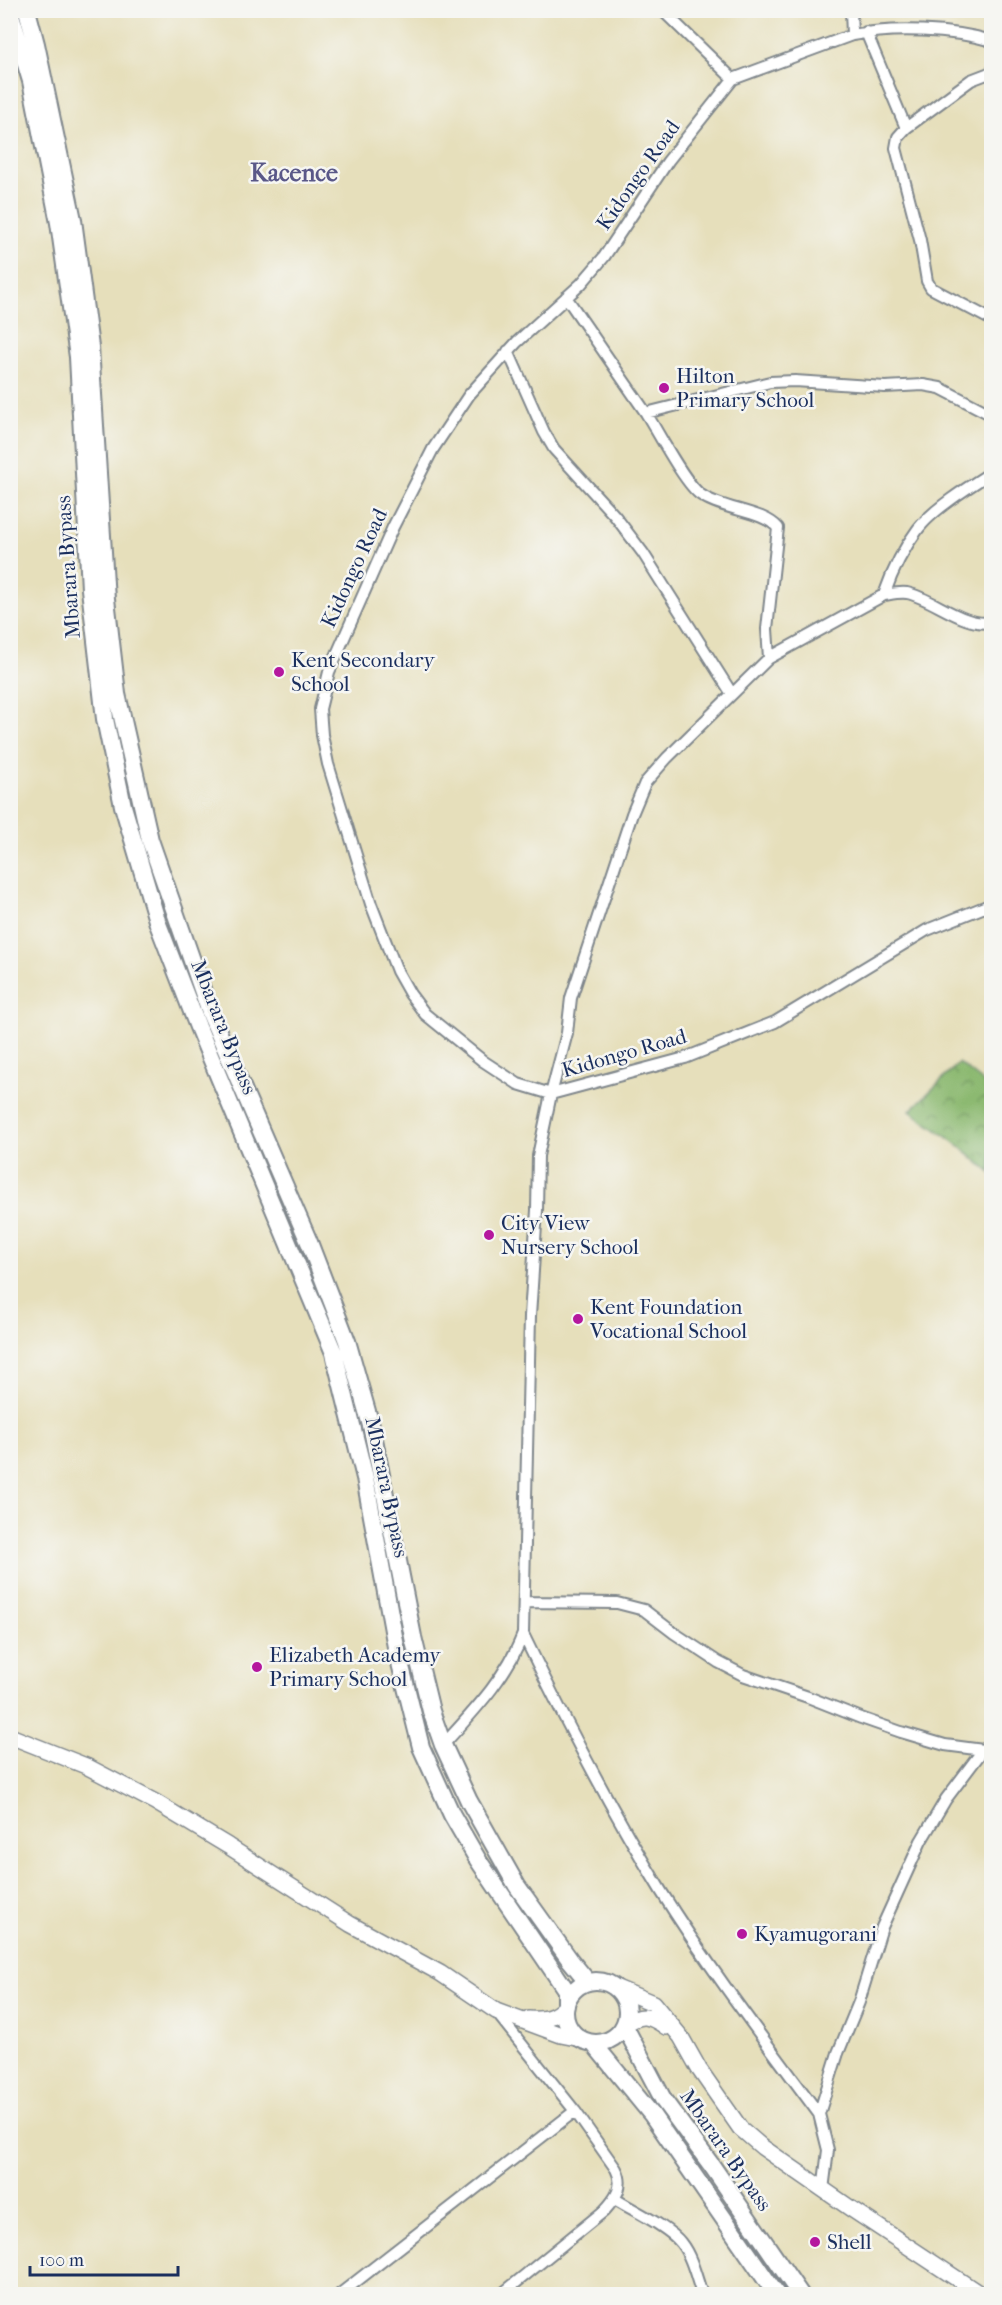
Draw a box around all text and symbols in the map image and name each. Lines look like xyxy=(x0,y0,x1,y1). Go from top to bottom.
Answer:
street label: Kidongo Road xyxy=(591,115,685,235)
district label: Kacence xyxy=(250,159,338,187)
place label: Hilton Primary School xyxy=(676,364,814,412)
marker: Hilton Primary School xyxy=(657,381,671,395)
street label: Mbarara Bypass xyxy=(51,495,85,639)
street label: Kidongo Road xyxy=(316,504,392,631)
place label: Kent Secondary School xyxy=(291,648,436,696)
marker: Kent Secondary School xyxy=(272,665,286,679)
street label: Mbarara Bypass xyxy=(186,956,262,1098)
street label: Kidongo Road xyxy=(559,1024,690,1082)
place label: City View Nursery School xyxy=(501,1211,639,1259)
marker: City View Nursery School xyxy=(482,1228,496,1242)
place label: Kent Foundation Vocational School xyxy=(589,1295,747,1343)
marker: Kent Foundation Vocational School xyxy=(571,1312,585,1326)
street label: Mbarara Bypass xyxy=(360,1414,414,1560)
place label: Elizabeth Academy Primary School xyxy=(269,1643,441,1691)
marker: Elizabeth Academy Primary School xyxy=(250,1660,264,1674)
place label: Kyamugorani xyxy=(754,1922,877,1946)
marker: Kyamugorani xyxy=(735,1927,749,1941)
street label: Mbarara Bypass xyxy=(675,2084,777,2216)
place label: Shell xyxy=(827,2230,872,2254)
marker: Shell xyxy=(808,2235,822,2249)
scale bar xyxy=(30,2239,178,2277)
text: 100 m xyxy=(39,2250,84,2271)

